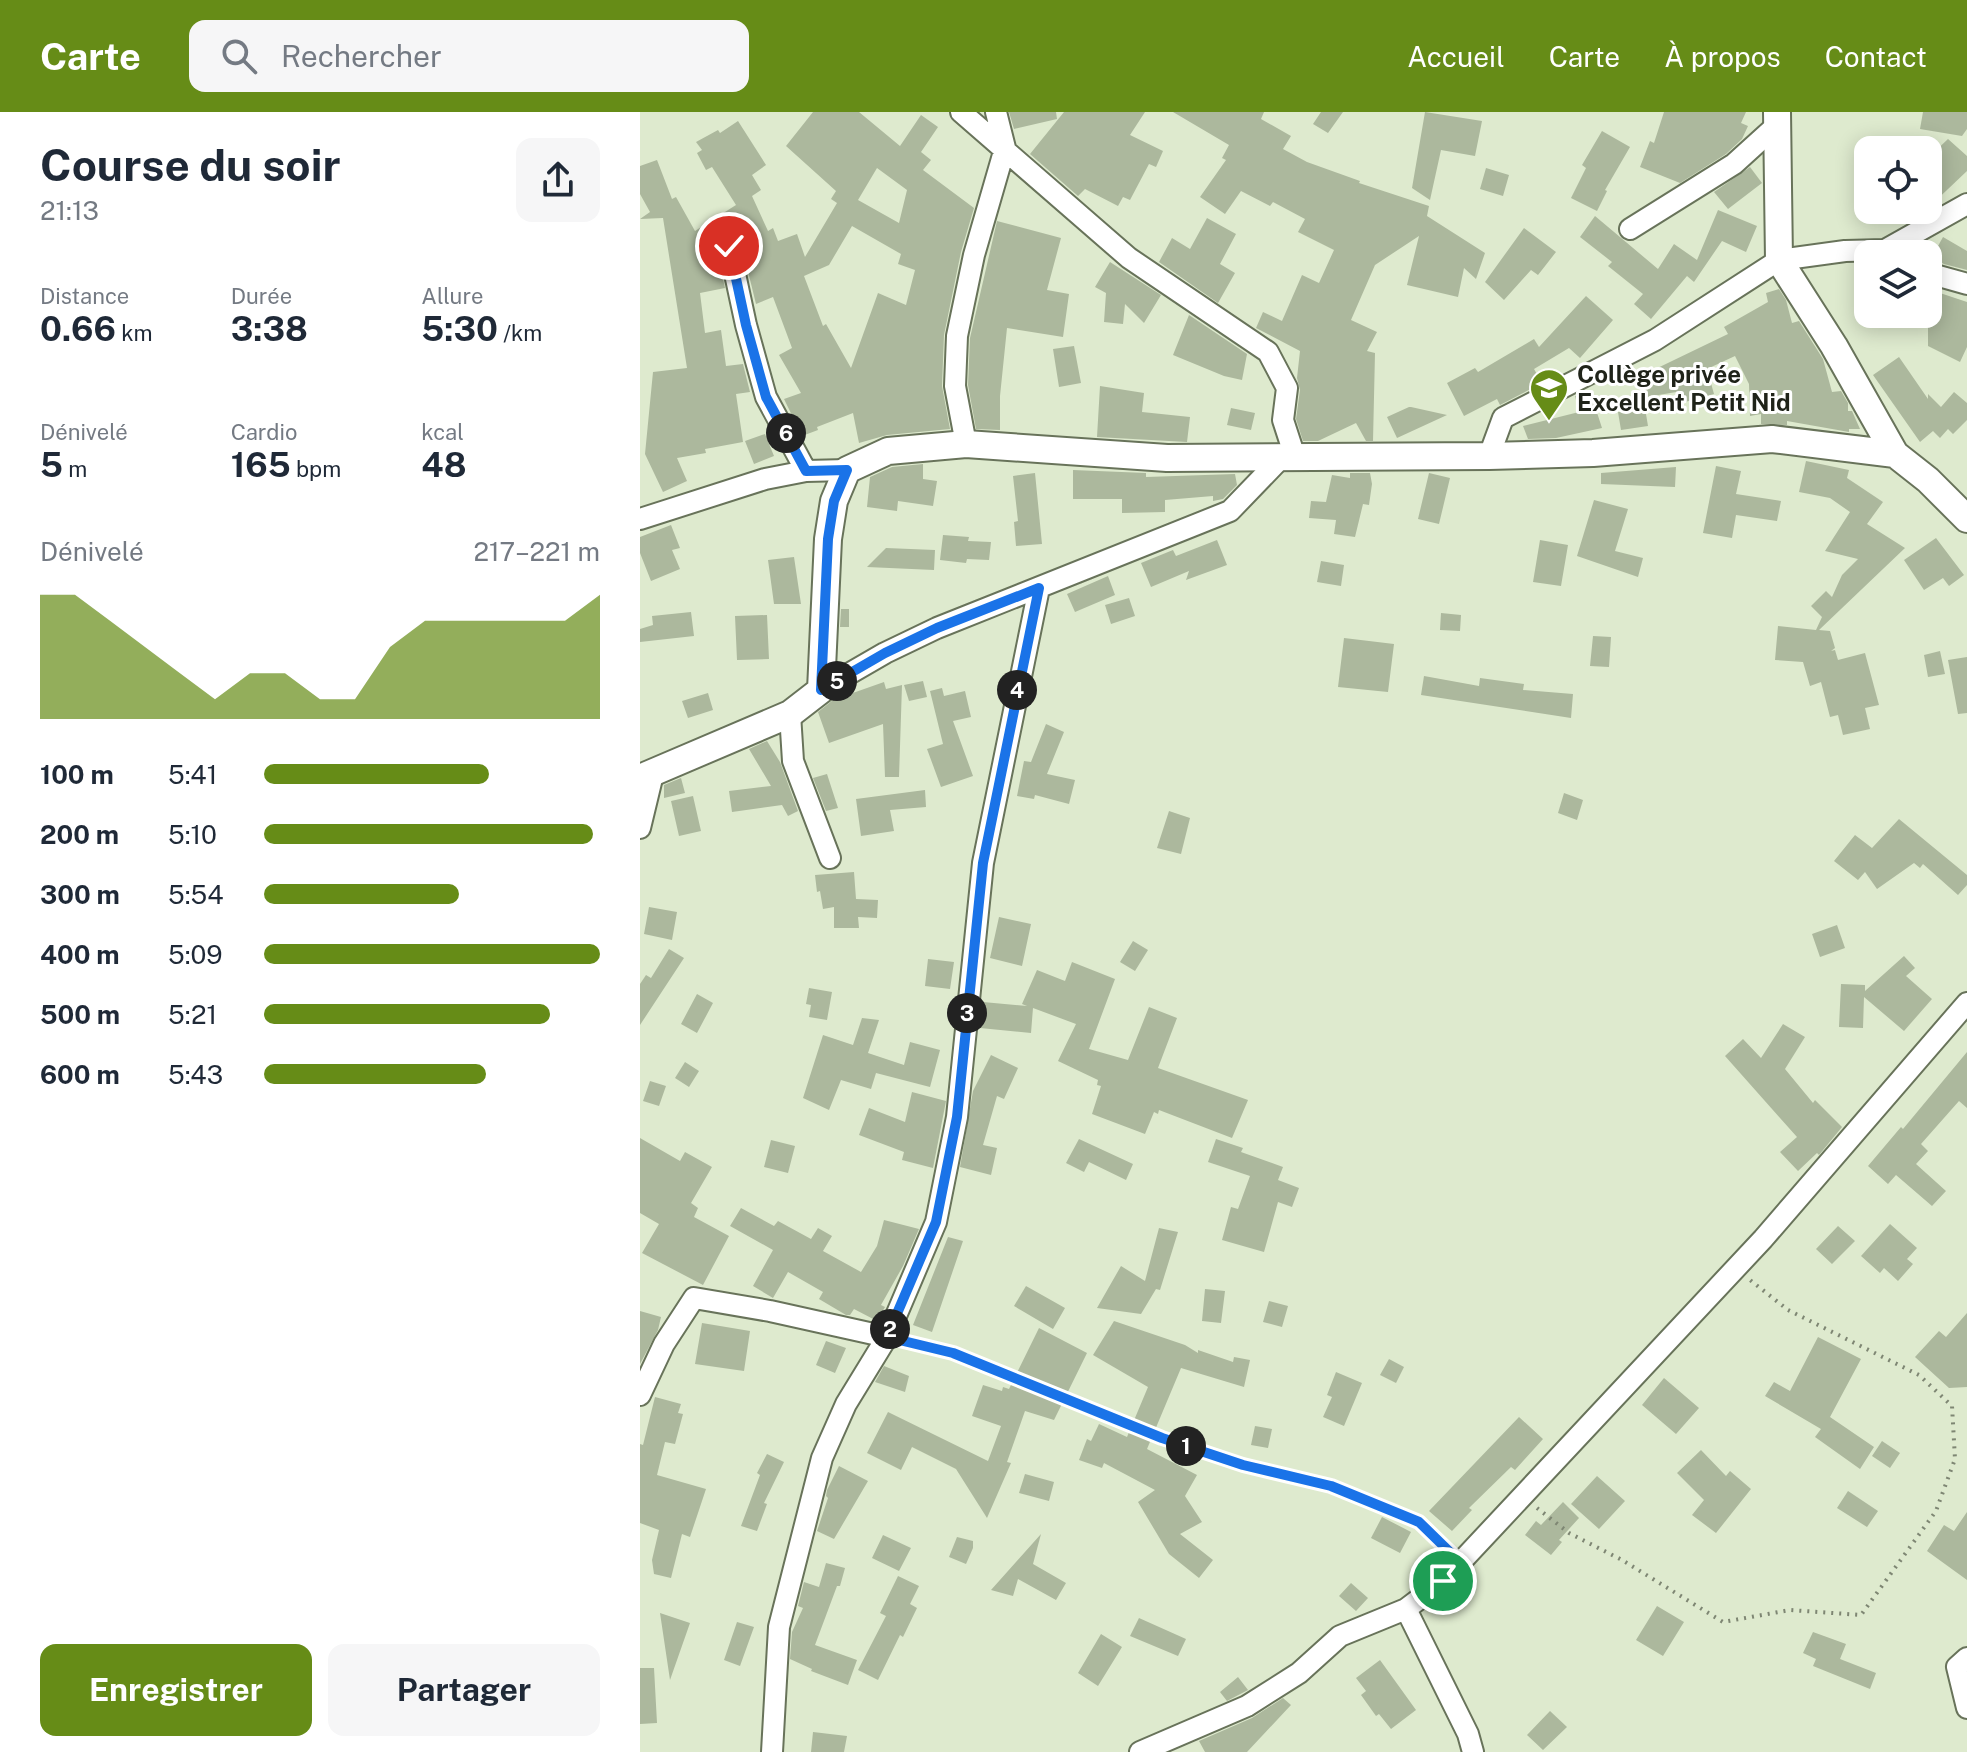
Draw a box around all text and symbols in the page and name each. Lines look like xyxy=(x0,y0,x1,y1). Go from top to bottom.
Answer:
search box xyxy=(189,20,749,92)
text: Carte xyxy=(40,34,141,79)
icon: search xyxy=(217,34,261,78)
text: Rechercher xyxy=(281,38,442,74)
text: Accueil xyxy=(1407,40,1505,73)
text: Carte xyxy=(1549,40,1620,73)
text: À propos xyxy=(1664,40,1781,73)
text: Contact xyxy=(1825,40,1927,73)
map controls xyxy=(1854,136,1942,328)
button: locate xyxy=(1854,136,1942,224)
button: share xyxy=(516,138,600,222)
text: Course du soir xyxy=(40,139,341,191)
text: 21:13 xyxy=(40,195,99,226)
pin xyxy=(695,212,763,280)
icon: check xyxy=(707,224,751,268)
button: layers xyxy=(1854,240,1942,328)
text: Distance xyxy=(40,283,129,309)
text: Durée xyxy=(231,283,292,309)
text: Allure xyxy=(421,283,483,309)
text: 0.66 xyxy=(40,309,116,349)
text: 3:38 xyxy=(231,309,308,349)
text: 5:30 xyxy=(421,309,498,349)
text: km xyxy=(116,320,153,346)
text: /km xyxy=(498,320,542,346)
place label: Collège privée Excellent Petit Nid xyxy=(1577,360,1791,416)
school or university icon: Collège privée Excellent Petit Nid xyxy=(1528,367,1570,422)
pin: 6 xyxy=(766,413,806,453)
text: Dénivelé xyxy=(40,419,128,445)
text: Cardio xyxy=(231,419,297,445)
text: kcal xyxy=(421,419,464,445)
text: 6 xyxy=(779,420,793,446)
text: 5 xyxy=(40,445,63,485)
text: 165 xyxy=(231,445,291,485)
text: 48 xyxy=(421,445,466,485)
text: m xyxy=(63,456,87,482)
text: bpm xyxy=(291,456,341,482)
text: Dénivelé xyxy=(40,536,144,567)
text: 217–221 m xyxy=(473,536,600,567)
pin: 5 xyxy=(817,661,857,701)
text: 5 xyxy=(830,668,844,694)
pin: 4 xyxy=(997,670,1037,710)
text: 4 xyxy=(1010,677,1024,703)
text: 100 m xyxy=(40,759,114,790)
text: 5:41 xyxy=(168,759,217,790)
text: 200 m xyxy=(40,819,119,850)
text: 5:10 xyxy=(168,819,217,850)
text: 300 m xyxy=(40,879,120,910)
text: 5:54 xyxy=(168,879,224,910)
text: 400 m xyxy=(40,939,120,970)
text: 5:09 xyxy=(168,939,223,970)
pin: 3 xyxy=(947,993,987,1033)
text: 500 m xyxy=(40,999,120,1030)
text: 5:21 xyxy=(168,999,217,1030)
text: 3 xyxy=(960,1000,974,1026)
text: 600 m xyxy=(40,1059,120,1090)
text: 5:43 xyxy=(168,1059,223,1090)
pin: 2 xyxy=(870,1309,910,1349)
text: 2 xyxy=(883,1316,897,1342)
pin: 1 xyxy=(1166,1426,1206,1466)
text: 1 xyxy=(1181,1433,1191,1459)
pin xyxy=(1409,1547,1477,1615)
icon: arrive xyxy=(1421,1559,1465,1603)
button: Enregistrer xyxy=(40,1644,312,1736)
button: Partager xyxy=(328,1644,600,1736)

